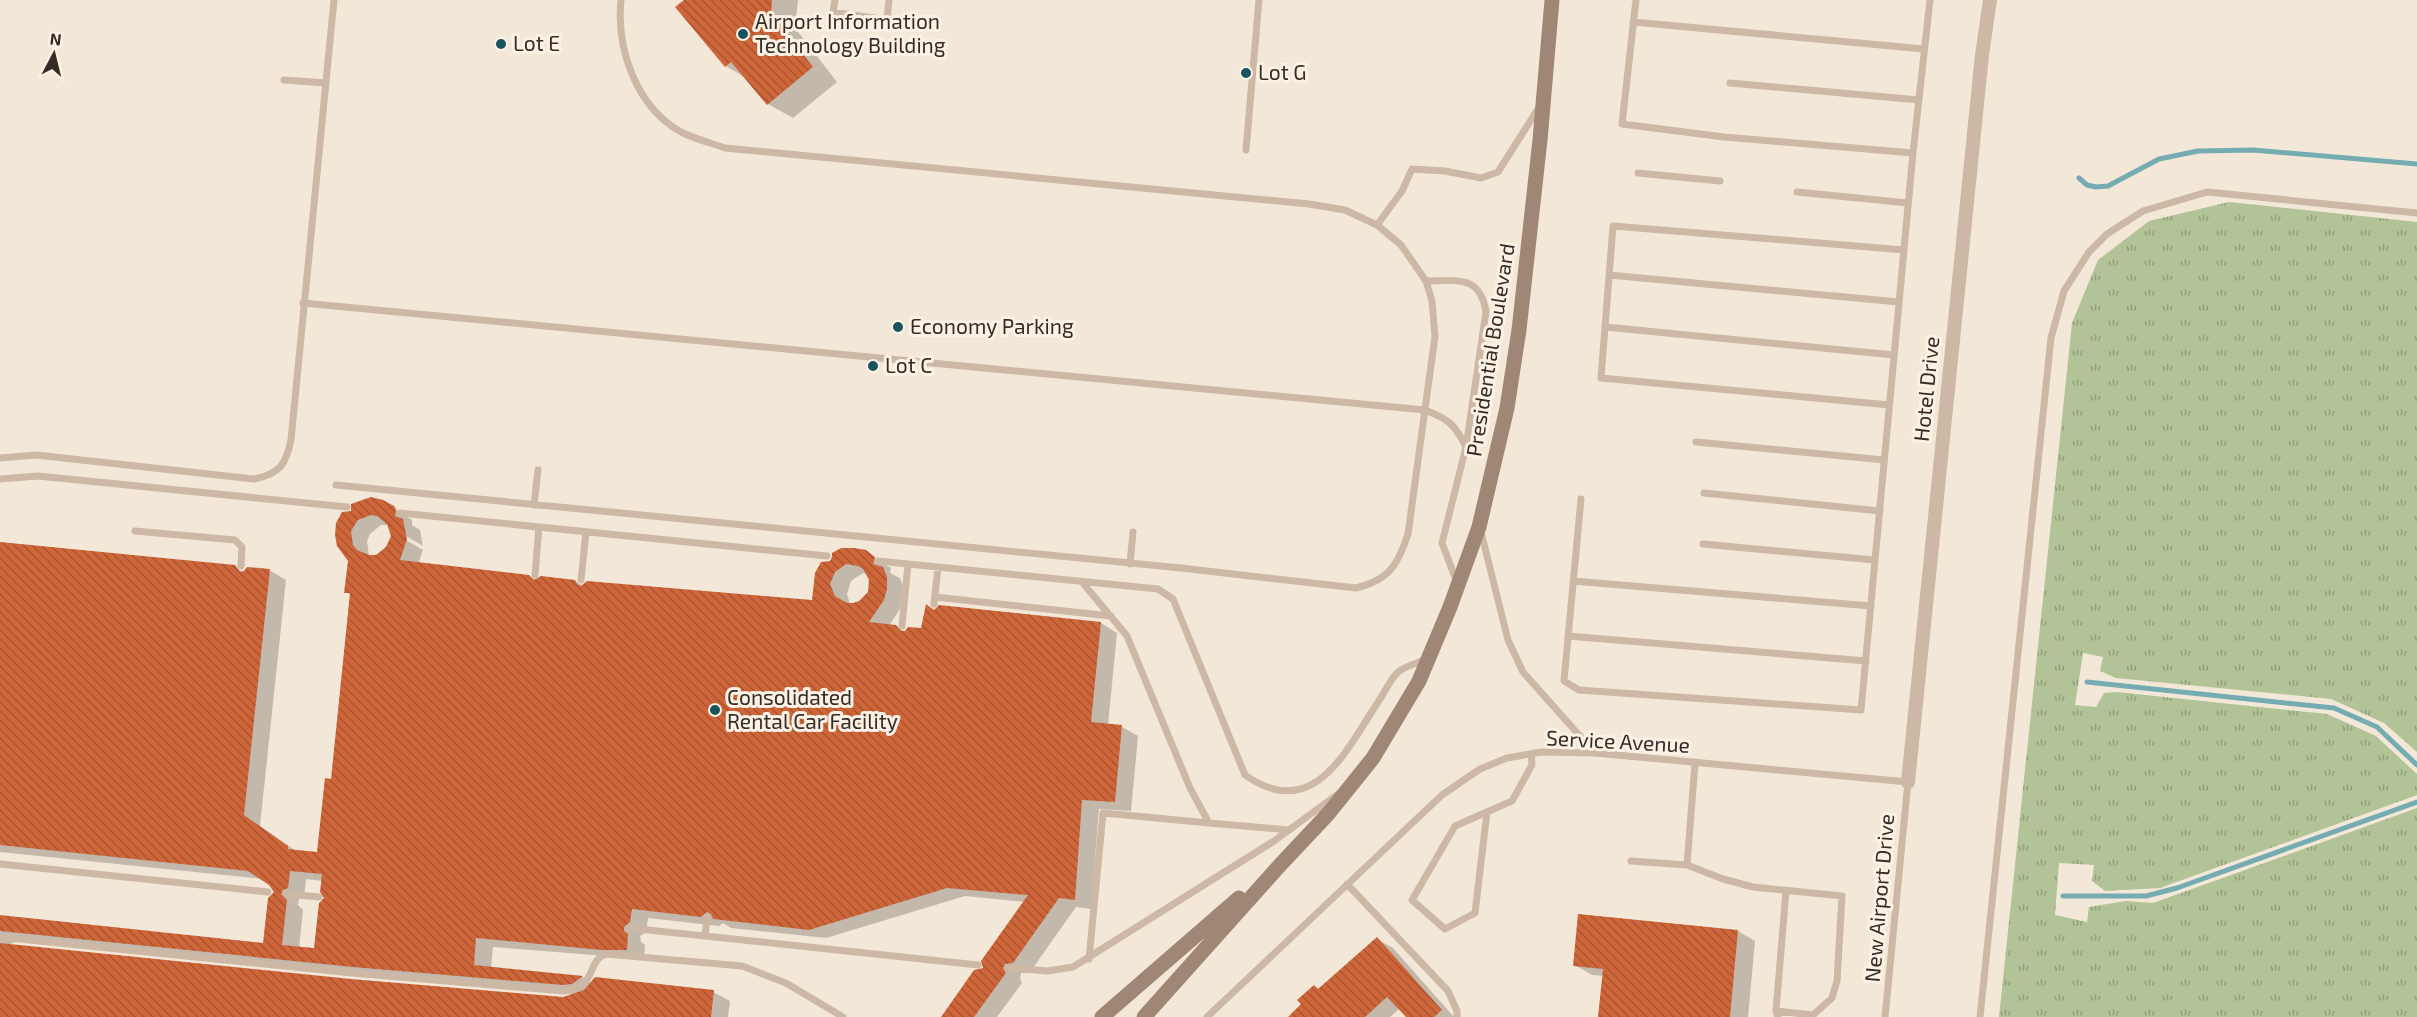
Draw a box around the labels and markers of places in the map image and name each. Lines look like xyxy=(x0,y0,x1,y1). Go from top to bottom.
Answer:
place label: Airport Information Technology Building xyxy=(755,8,946,57)
marker: Airport Information Technology Building xyxy=(736,27,750,41)
place label: Lot E xyxy=(513,30,560,55)
marker: Lot E xyxy=(494,37,508,51)
place label: Lot G xyxy=(1258,59,1307,84)
marker: Lot G xyxy=(1239,66,1253,80)
place label: Economy Parking xyxy=(910,313,1074,338)
marker: Economy Parking xyxy=(891,320,905,334)
place label: Lot C xyxy=(885,352,932,377)
marker: Lot C xyxy=(866,359,880,373)
place label: Consolidated Rental Car Facility xyxy=(727,684,898,733)
marker: Consolidated Rental Car Facility xyxy=(708,703,722,717)

